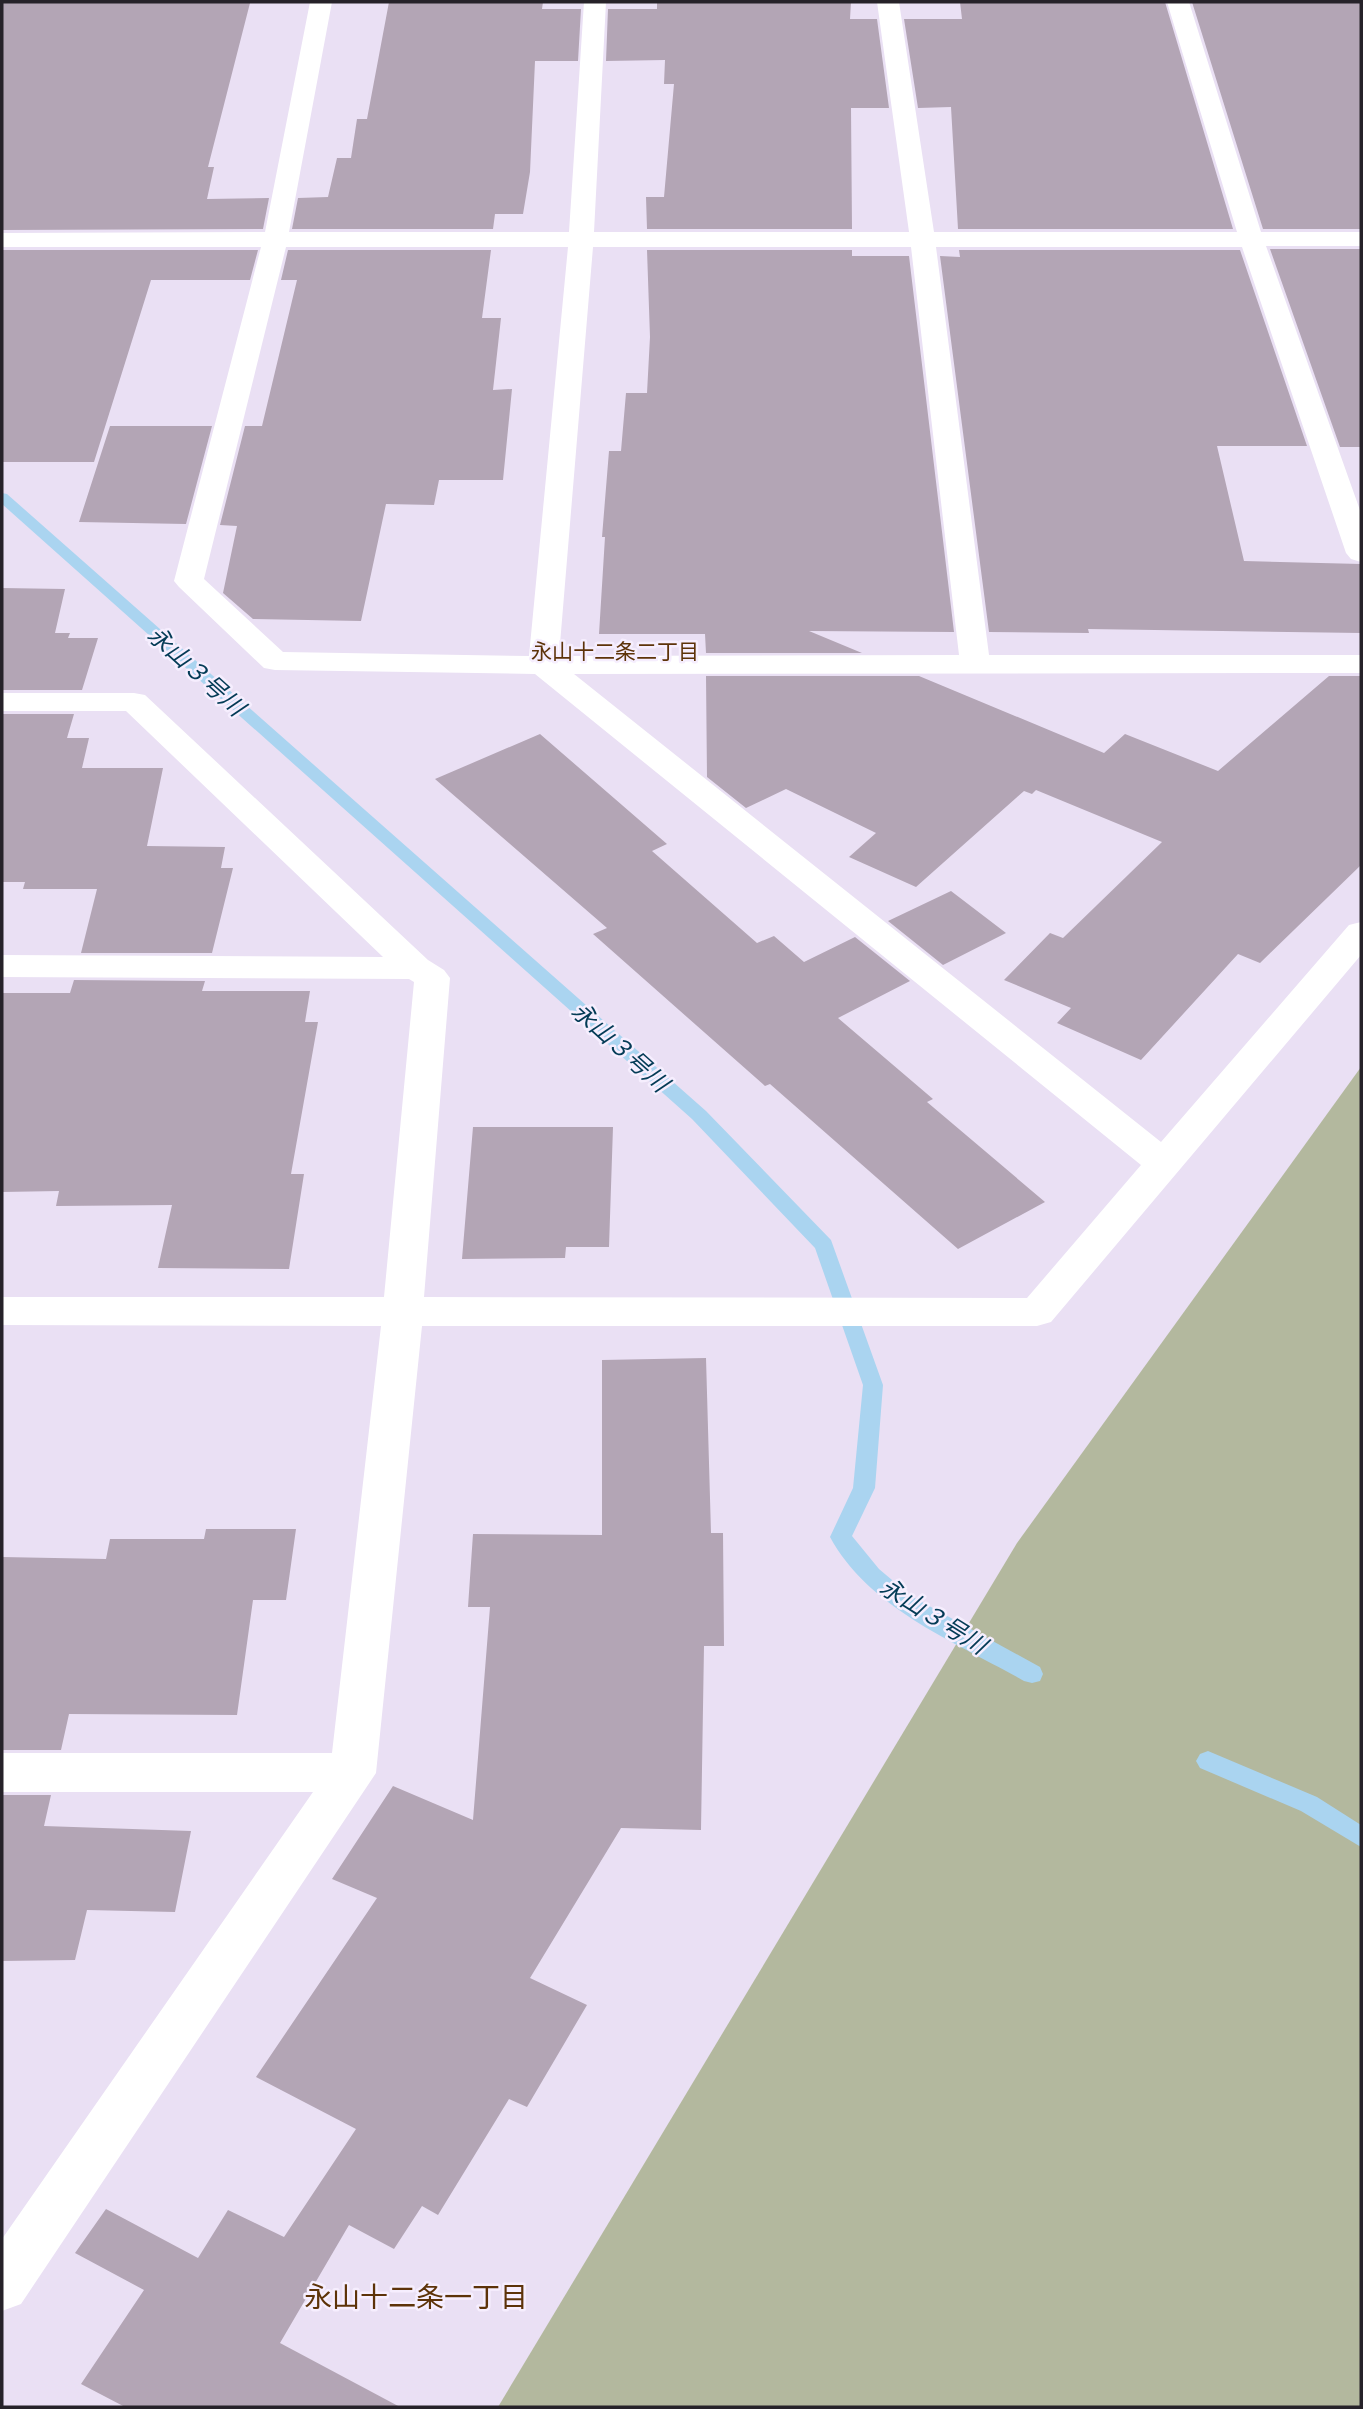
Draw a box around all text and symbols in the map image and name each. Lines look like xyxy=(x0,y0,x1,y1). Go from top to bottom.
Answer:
water label: 永山３号川 xyxy=(143,619,254,723)
district label: 永山十二条二丁目 xyxy=(531,638,699,663)
water label: 永山３号川 xyxy=(567,995,678,1099)
water label: 永山３号川 xyxy=(875,1571,995,1661)
district label: 永山十二条一丁目 xyxy=(304,2279,528,2313)

